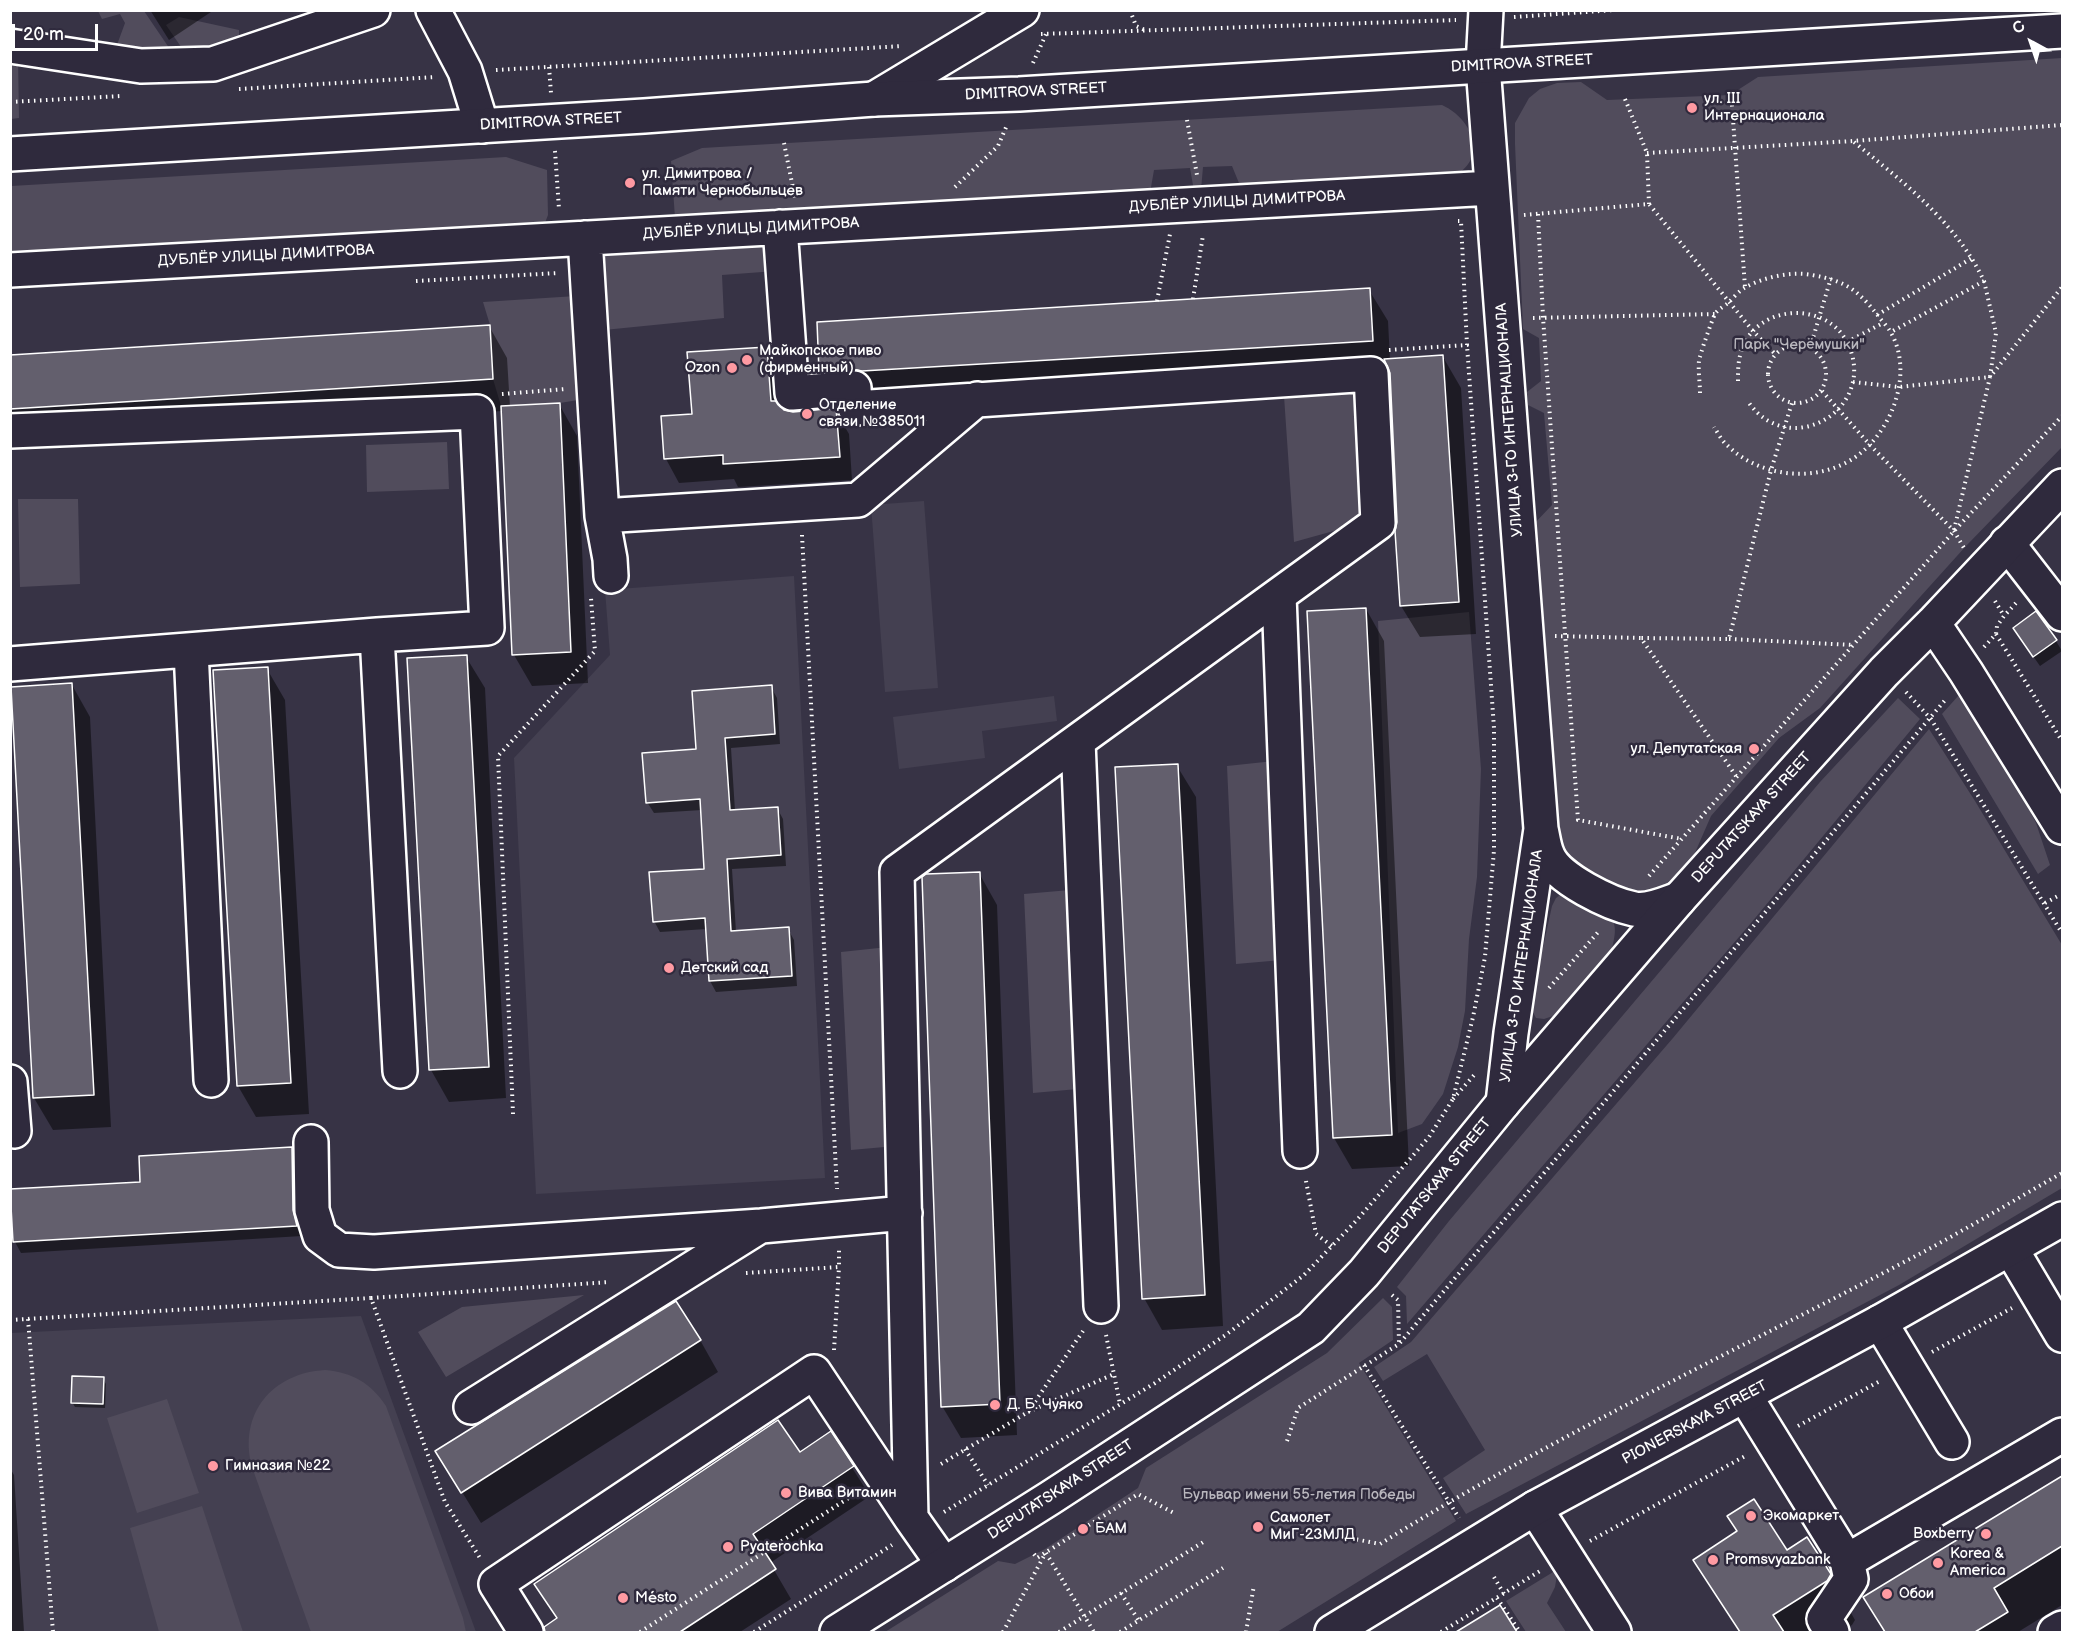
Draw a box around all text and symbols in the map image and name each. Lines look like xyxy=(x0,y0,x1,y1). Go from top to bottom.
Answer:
scale bar xyxy=(15,12,100,50)
north arrow xyxy=(2001,12,2061,72)
text: С xyxy=(2009,17,2029,39)
text: 20 m xyxy=(23,24,64,45)
street label: DIMITROVA STREET xyxy=(1450,51,1594,77)
street label: DIMITROVA STREET xyxy=(964,79,1108,105)
place label: ул. III Интернационала xyxy=(1704,90,1825,125)
marker: ул. III Интернационала xyxy=(1685,101,1699,115)
street label: DIMITROVA STREET xyxy=(479,109,623,135)
place label: ул. Димитрова / Памяти Чернобыльцев xyxy=(642,165,803,200)
marker: ул. Димитрова / Памяти Чернобыльцев xyxy=(623,176,637,190)
street label: ДУБЛЁР УЛИЦЫ ДИМИТРОВА xyxy=(1128,187,1346,217)
street label: ДУБЛЁР УЛИЦЫ ДИМИТРОВА xyxy=(642,214,860,244)
street label: ДУБЛЁР УЛИЦЫ ДИМИТРОВА xyxy=(157,241,375,271)
street label: УЛИЦА 3-ГО ИНТЕРНАЦИОНАЛА xyxy=(1493,302,1527,538)
park label: Парк "Черёмушки" xyxy=(1733,336,1865,354)
place label: Майкопское пиво (фирменный) xyxy=(759,342,881,377)
marker: Майкопское пиво (фирменный) xyxy=(740,353,754,367)
place label: Ozon xyxy=(685,359,720,377)
marker: Ozon xyxy=(725,361,739,375)
place label: Отделение связи №385011 xyxy=(819,396,925,431)
marker: Отделение связи №385011 xyxy=(800,407,814,421)
place label: ул. Депутатская xyxy=(1631,740,1742,758)
marker: ул. Депутатская xyxy=(1747,742,1761,756)
street label: DEPUTATSKAYA STREET xyxy=(1689,749,1815,887)
street label: УЛИЦА 3-ГО ИНТЕРНАЦИОНАЛА xyxy=(1497,849,1547,1083)
place label: Детский сад xyxy=(681,959,768,977)
marker: Детский сад xyxy=(662,961,676,975)
street label: DEPUTATSKAYA STREET xyxy=(1375,1114,1495,1258)
street label: PIONERSKAYA STREET xyxy=(1619,1377,1771,1469)
place label: Д. Б. Чуяко xyxy=(1007,1396,1083,1414)
marker: Д. Б. Чуяко xyxy=(988,1398,1002,1412)
street label: DEPUTATSKAYA STREET xyxy=(985,1436,1137,1544)
place label: Гимназия №22 xyxy=(225,1457,331,1475)
marker: Гимназия №22 xyxy=(206,1459,220,1473)
place label: Вива Витамин xyxy=(798,1484,897,1502)
marker: Вива Витамин xyxy=(779,1486,793,1500)
park label: Бульвар имени 55-летия Победы xyxy=(1183,1486,1415,1504)
place label: Экомаркет xyxy=(1763,1507,1839,1525)
place label: Самолет МиГ-23МЛД xyxy=(1270,1509,1355,1544)
marker: Экомаркет xyxy=(1744,1509,1758,1523)
place label: БАМ xyxy=(1095,1520,1127,1538)
marker: Самолет МиГ-23МЛД xyxy=(1251,1520,1265,1534)
marker: БАМ xyxy=(1076,1522,1090,1536)
place label: Boxberry xyxy=(1913,1525,1974,1543)
marker: Boxberry xyxy=(1979,1527,1993,1541)
place label: Pyaterochka xyxy=(740,1538,823,1556)
marker: Pyaterochka xyxy=(721,1540,735,1554)
place label: Korea & America xyxy=(1950,1545,2006,1580)
place label: Promsvyazbank xyxy=(1725,1551,1830,1569)
marker: Promsvyazbank xyxy=(1706,1553,1720,1567)
marker: Korea & America xyxy=(1931,1556,1945,1570)
place label: Обои xyxy=(1899,1585,1934,1603)
marker: Обои xyxy=(1880,1587,1894,1601)
place label: Mésto xyxy=(635,1589,677,1607)
marker: Mésto xyxy=(616,1591,630,1605)

